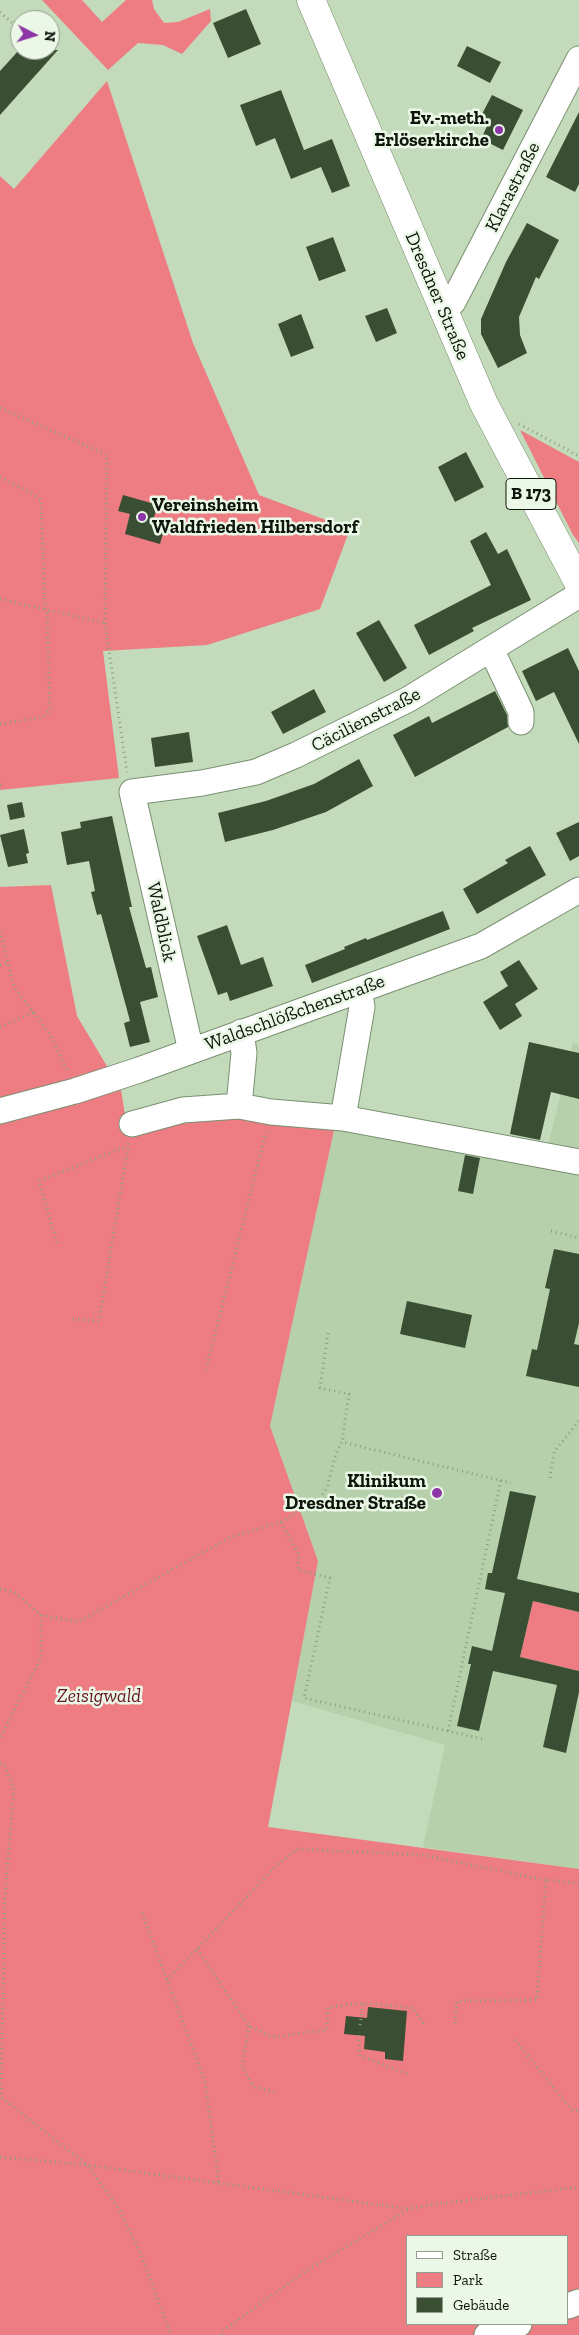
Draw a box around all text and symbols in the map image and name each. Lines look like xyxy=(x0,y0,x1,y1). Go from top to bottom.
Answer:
north arrow xyxy=(10,10,60,60)
text: N xyxy=(41,30,58,42)
place label: Ev.-meth. Erlöserkirche xyxy=(374,108,489,152)
marker: Ev.-meth. Erlöserkirche xyxy=(493,124,505,136)
street label: Klarastraße xyxy=(481,138,545,236)
street label: Dresdner Straße xyxy=(400,229,474,363)
road number: B 173 xyxy=(506,478,556,509)
place label: Vereinsheim Waldfrieden Hilbersdorf xyxy=(152,495,358,539)
marker: Vereinsheim Waldfrieden Hilbersdorf xyxy=(136,511,148,523)
street label: Cäcilienstraße xyxy=(308,683,424,757)
street label: Waldblick xyxy=(141,880,181,964)
street label: Waldschlößchenstraße xyxy=(202,970,388,1056)
place label: Klinikum Dresdner Straße xyxy=(285,1471,426,1515)
marker: Klinikum Dresdner Straße xyxy=(430,1486,444,1500)
park label: Zeisigwald xyxy=(57,1686,141,1708)
legend xyxy=(406,2235,569,2325)
text: Straße xyxy=(453,2246,497,2264)
text: Park xyxy=(453,2271,483,2289)
text: Gebäude xyxy=(453,2296,509,2314)

